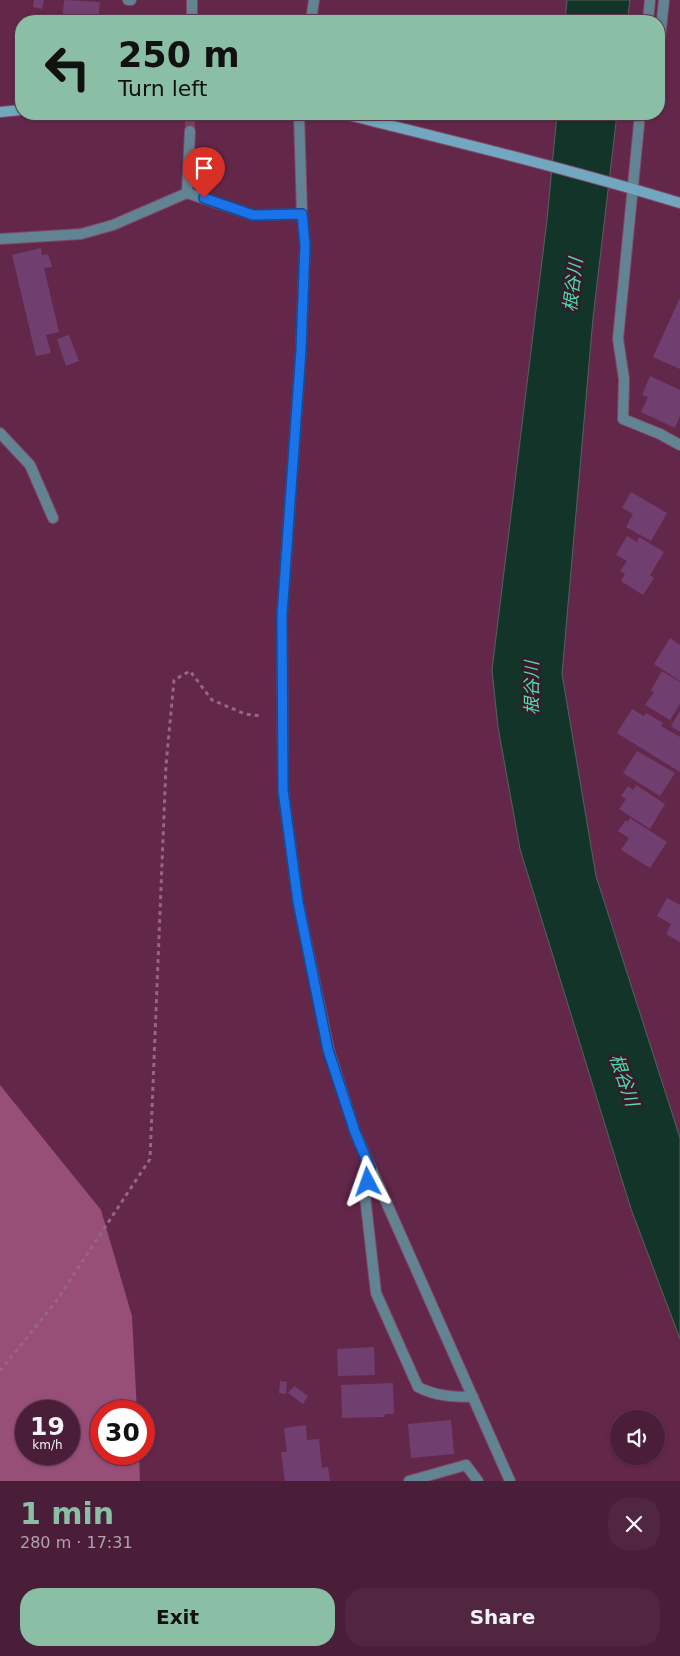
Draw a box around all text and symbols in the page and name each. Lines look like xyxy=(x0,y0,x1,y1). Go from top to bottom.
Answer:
icon: left xyxy=(35,35,100,100)
text: 250 m xyxy=(118,35,240,75)
text: Turn left xyxy=(118,76,207,101)
pin xyxy=(183,147,225,198)
icon: arrive xyxy=(190,154,218,182)
water label: 根谷川 xyxy=(559,255,586,313)
water label: 根谷川 xyxy=(521,659,542,715)
water label: 根谷川 xyxy=(606,1051,644,1111)
position arrow xyxy=(341,1155,393,1207)
speed limit sign: 30 xyxy=(90,1400,155,1465)
map controls xyxy=(610,1410,665,1465)
button: sound xyxy=(610,1410,665,1465)
text: 19 xyxy=(30,1412,65,1441)
text: km/h xyxy=(32,1438,63,1452)
text: 1 min xyxy=(20,1496,114,1531)
button: close xyxy=(608,1498,660,1550)
text: 280 m · 17:31 xyxy=(20,1533,133,1552)
button: Exit xyxy=(20,1588,335,1646)
button: Share xyxy=(345,1588,660,1646)

